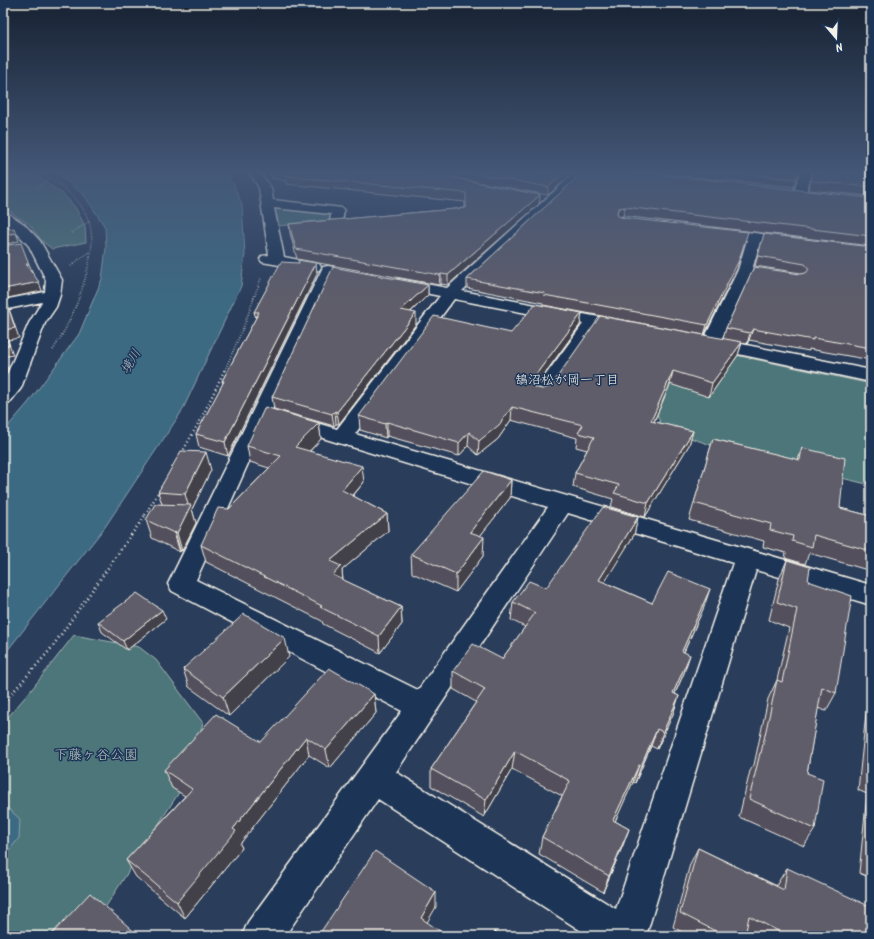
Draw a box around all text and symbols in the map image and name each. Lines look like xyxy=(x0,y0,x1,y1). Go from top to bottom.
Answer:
north arrow xyxy=(816,18,856,58)
text: N xyxy=(833,37,845,56)
water label: 境川 xyxy=(116,345,147,378)
district label: 鵠沼松が岡一丁目 xyxy=(515,370,619,391)
park label: 下藤ヶ谷公園 xyxy=(54,744,138,766)

